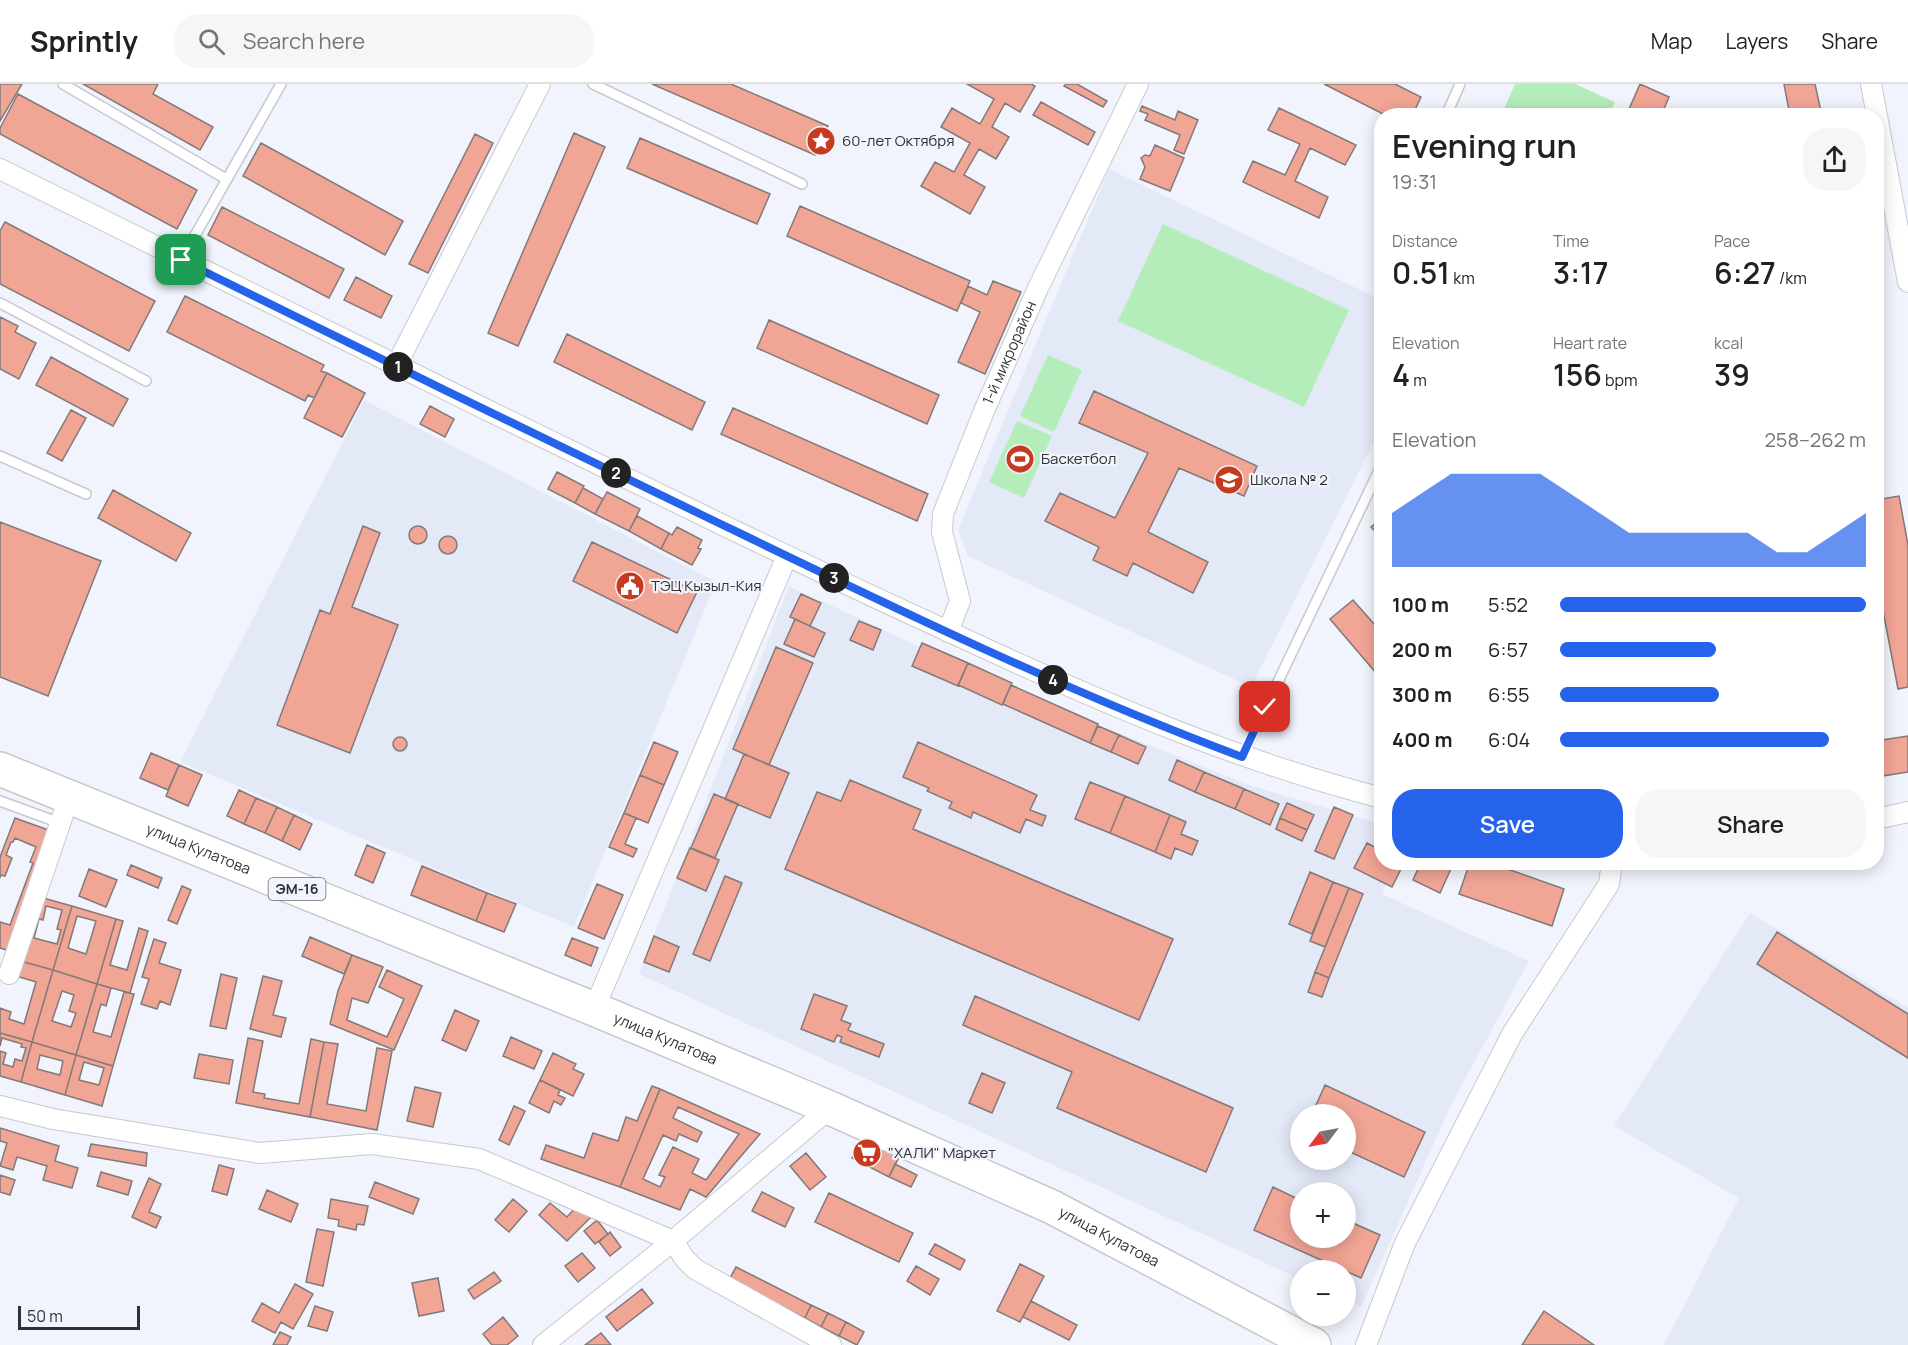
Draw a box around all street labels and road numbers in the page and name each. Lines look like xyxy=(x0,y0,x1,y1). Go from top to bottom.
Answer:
street label: 1-й микрорайон xyxy=(977,297,1041,408)
street label: улица Кулатова xyxy=(143,818,254,879)
road number: ЭМ-16 xyxy=(268,878,326,900)
street label: улица Кулатова xyxy=(610,1007,721,1070)
street label: улица Кулатова xyxy=(1055,1201,1163,1272)

